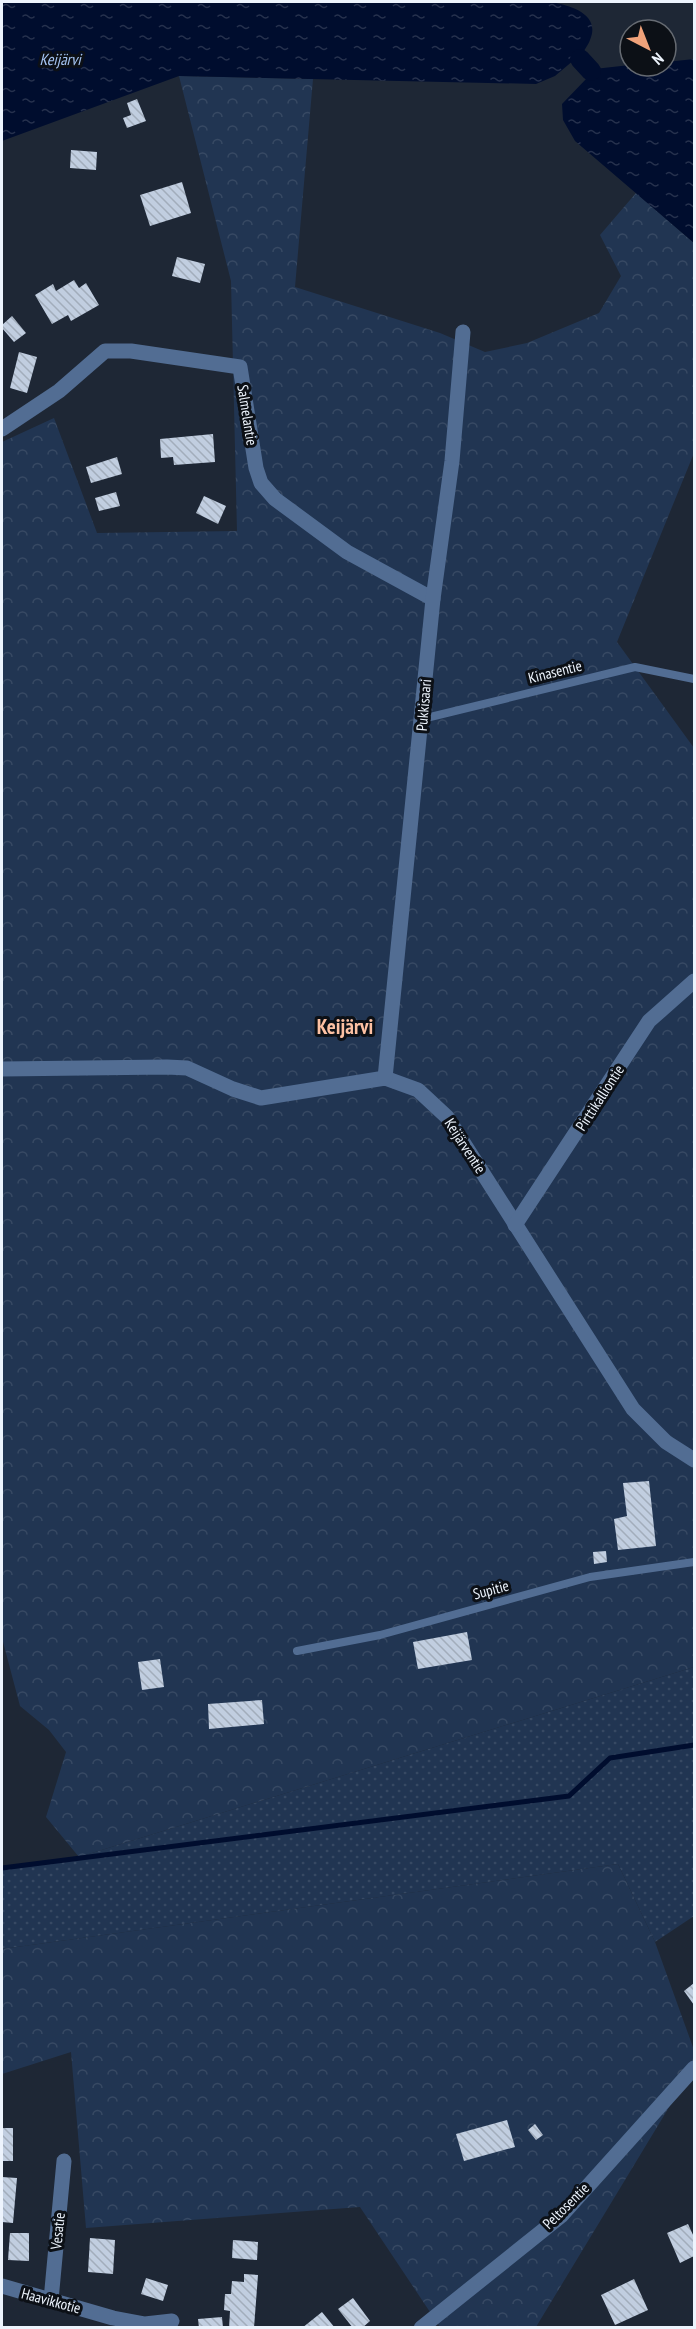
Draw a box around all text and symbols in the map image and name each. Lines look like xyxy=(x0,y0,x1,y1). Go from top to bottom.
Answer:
north arrow xyxy=(618,18,678,78)
water label: Keijärvi xyxy=(39,49,83,69)
text: N xyxy=(648,49,668,69)
street label: Salmelantie xyxy=(233,383,262,447)
street label: Kinasentie xyxy=(526,656,584,687)
street label: Pukkisaari xyxy=(412,678,435,732)
district label: Keijärvi xyxy=(317,1013,373,1040)
street label: Pirttikalliontie xyxy=(571,1061,628,1134)
street label: Keijärventie xyxy=(441,1115,490,1177)
street label: Supitie xyxy=(471,1576,511,1603)
street label: Peltosentie xyxy=(538,2178,593,2233)
street label: Vesatie xyxy=(46,2212,69,2251)
street label: Haavikkotie xyxy=(19,2283,83,2318)

